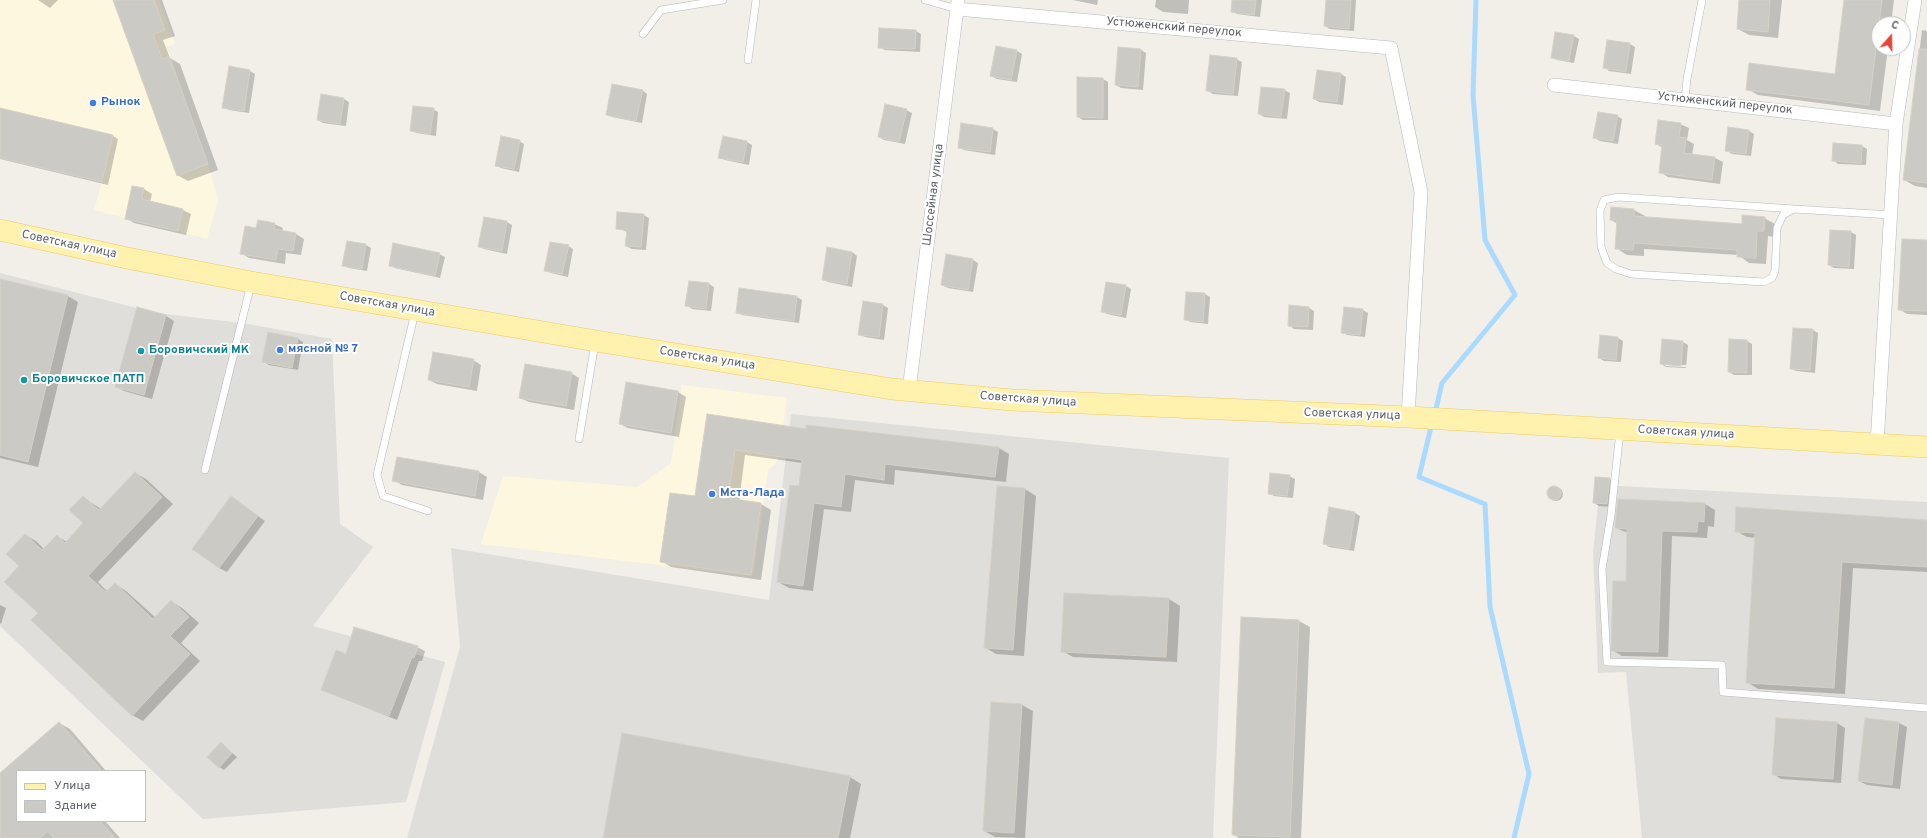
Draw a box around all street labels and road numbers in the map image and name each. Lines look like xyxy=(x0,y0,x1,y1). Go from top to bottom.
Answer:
street label: Устюженский переулок xyxy=(1106,15,1242,41)
street label: Устюженский переулок xyxy=(1657,90,1793,118)
street label: Шоссейная улица xyxy=(921,143,947,247)
street label: Советская улица xyxy=(20,228,118,262)
street label: Советская улица xyxy=(338,290,436,320)
street label: Советская улица xyxy=(658,344,756,374)
street label: Советская улица xyxy=(979,389,1077,411)
street label: Советская улица xyxy=(1303,406,1401,424)
street label: Советская улица xyxy=(1637,423,1735,443)

